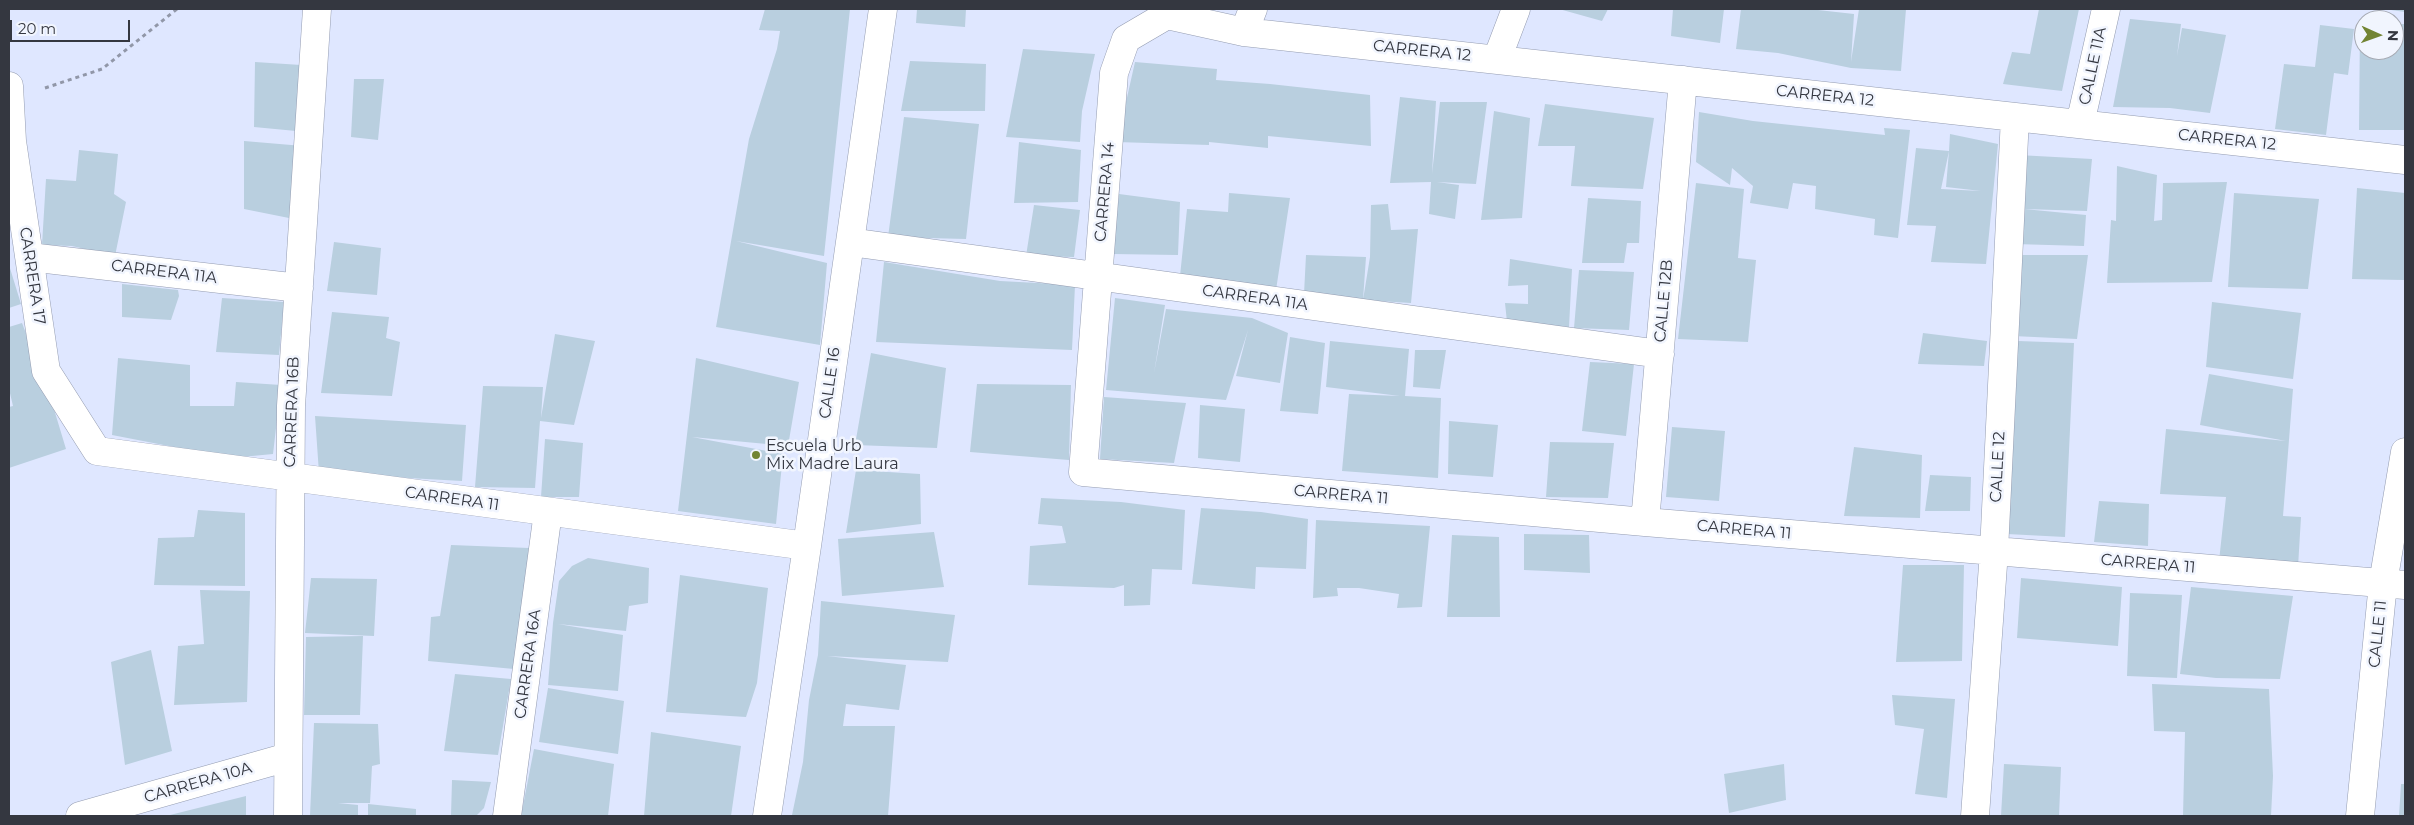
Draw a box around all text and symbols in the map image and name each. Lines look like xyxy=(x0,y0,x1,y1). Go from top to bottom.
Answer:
scale bar xyxy=(12,10,132,42)
north arrow xyxy=(2354,10,2404,60)
text: 20 m xyxy=(18,19,56,38)
street label: CALLE 11A xyxy=(2075,25,2111,107)
text: N xyxy=(2384,30,2402,41)
street label: CARRERA 12 xyxy=(1372,36,1472,66)
street label: CARRERA 12 xyxy=(1775,81,1875,111)
street label: CARRERA 12 xyxy=(2177,125,2277,155)
street label: CARRERA 14 xyxy=(1091,141,1119,243)
street label: CARRERA 17 xyxy=(15,226,49,326)
street label: CARRERA 11A xyxy=(110,256,218,288)
street label: CALLE 12B xyxy=(1651,259,1677,343)
street label: CARRERA 11A xyxy=(1201,281,1309,315)
street label: CALLE 16 xyxy=(815,346,845,420)
street label: CARRERA 16B xyxy=(280,356,304,468)
street label: CALLE 12 xyxy=(1987,431,2009,503)
place label: Escuela Urb Mix Madre Laura xyxy=(766,436,899,474)
marker: Escuela Urb Mix Madre Laura xyxy=(750,449,762,461)
street label: CARRERA 11 xyxy=(1293,481,1389,509)
street label: CARRERA 11 xyxy=(404,483,500,515)
street label: CARRERA 11 xyxy=(1696,516,1792,544)
street label: CARRERA 11 xyxy=(2100,550,2196,578)
street label: CALLE 11 xyxy=(2365,599,2391,669)
street label: CARRERA 16A xyxy=(511,608,545,720)
street label: CARRERA 10A xyxy=(142,758,254,808)

